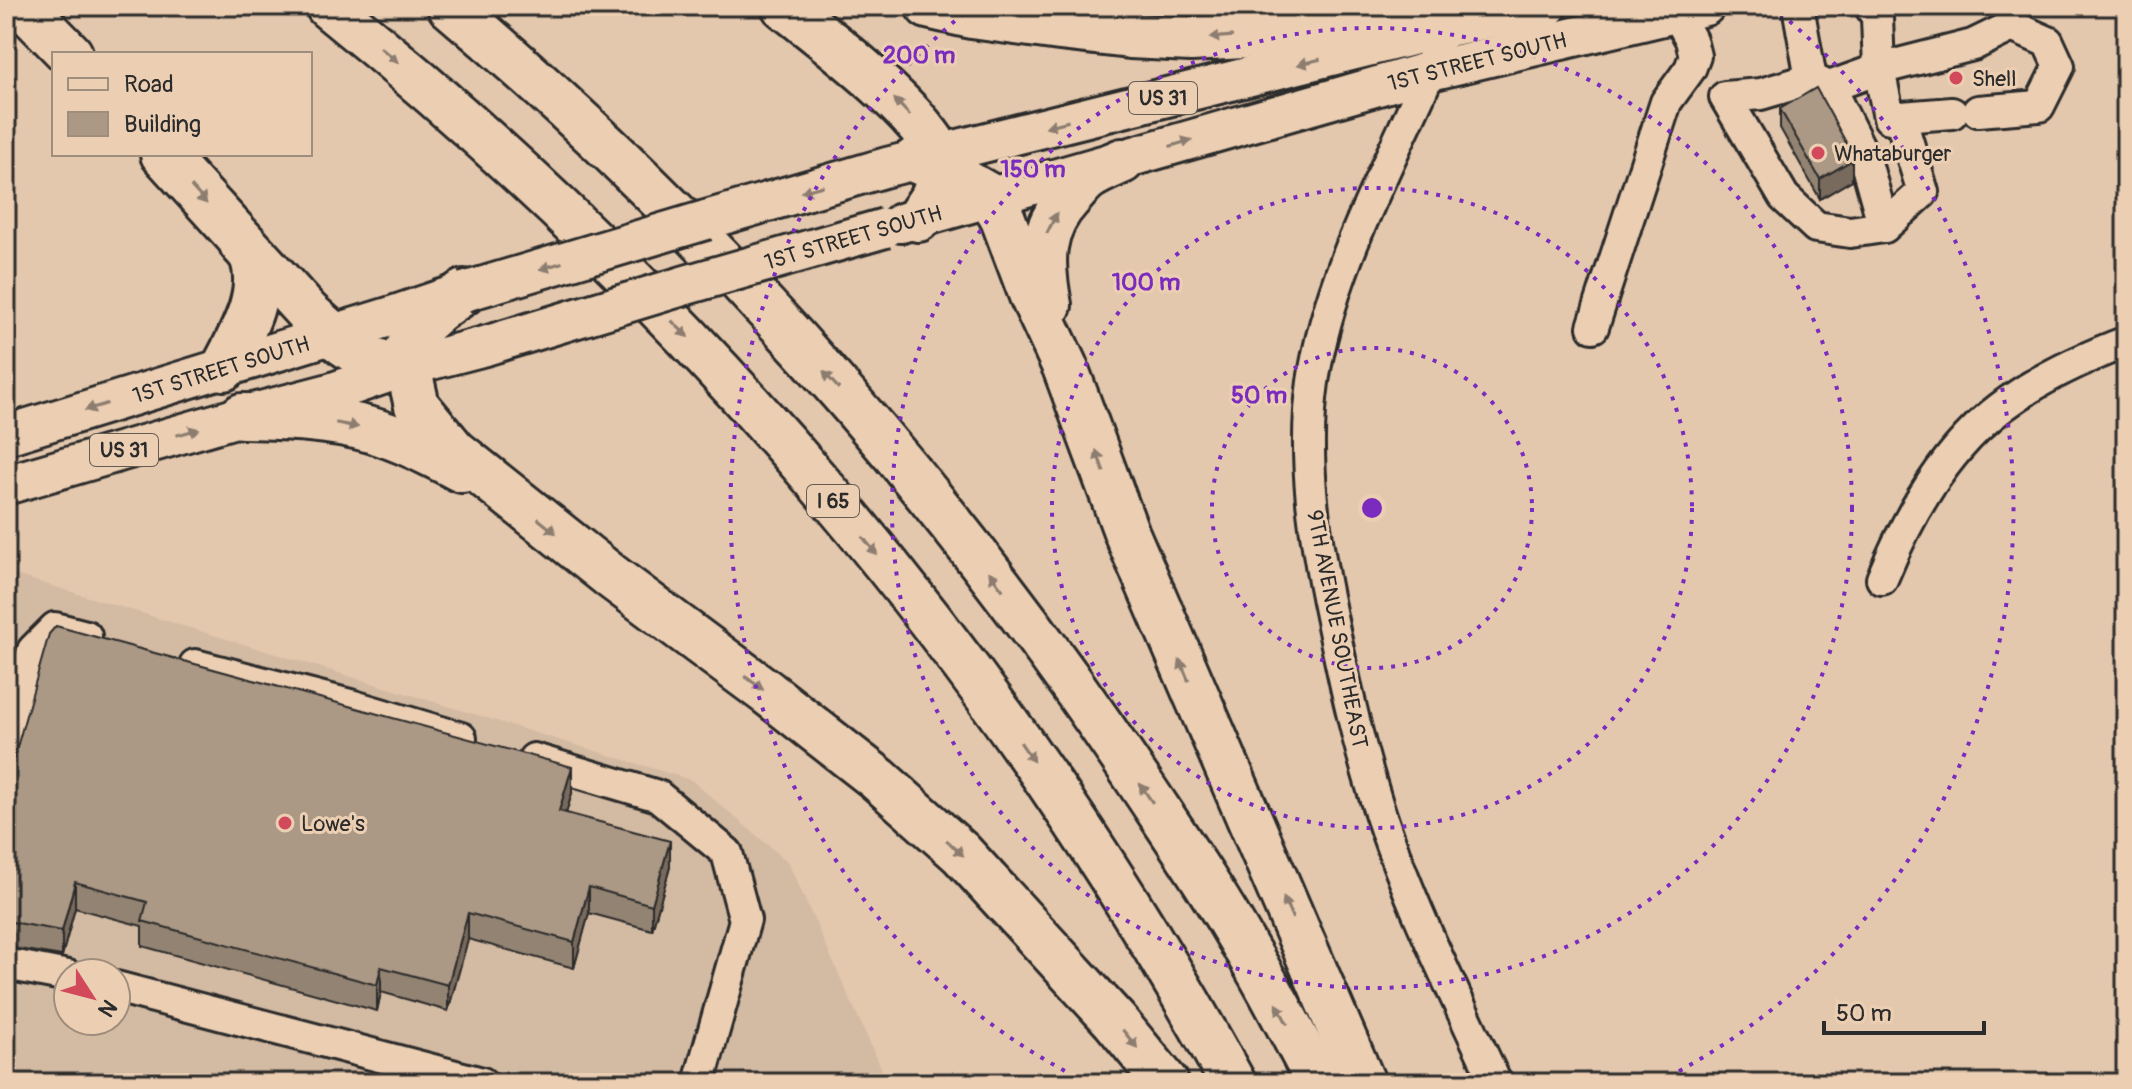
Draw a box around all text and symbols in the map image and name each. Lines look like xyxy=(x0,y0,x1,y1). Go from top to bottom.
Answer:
street label: 1ST STREET SOUTH xyxy=(1385,26,1570,98)
one-way arrow xyxy=(1208,31,1233,44)
text: 200 m xyxy=(883,41,955,70)
one-way arrow xyxy=(378,46,398,63)
legend xyxy=(52,52,312,156)
one-way arrow xyxy=(1296,56,1321,68)
place label: Shell xyxy=(1972,65,2016,93)
marker: Shell xyxy=(1947,69,1965,87)
text: Road xyxy=(124,70,174,99)
road number: US 31 xyxy=(1129,82,1197,114)
one-way arrow xyxy=(893,97,911,116)
text: Building xyxy=(124,110,201,139)
one-way arrow xyxy=(1044,119,1069,131)
one-way arrow xyxy=(1170,136,1194,149)
place label: Whataburger xyxy=(1834,140,1951,168)
marker: Whataburger xyxy=(1809,144,1827,162)
text: 150 m xyxy=(1000,155,1066,184)
one-way arrow xyxy=(799,183,823,196)
one-way arrow xyxy=(190,185,208,204)
street label: 1ST STREET SOUTH xyxy=(761,199,945,277)
one-way arrow xyxy=(1046,211,1059,234)
one-way arrow xyxy=(539,260,563,273)
text: 100 m xyxy=(1112,268,1180,297)
one-way arrow xyxy=(670,319,688,338)
street label: 1ST STREET SOUTH xyxy=(129,330,313,410)
one-way arrow xyxy=(823,370,840,390)
text: 50 m xyxy=(1231,381,1287,410)
one-way arrow xyxy=(84,402,108,414)
one-way arrow xyxy=(335,420,360,432)
one-way arrow xyxy=(177,425,201,438)
road number: US 31 xyxy=(90,434,158,466)
one-way arrow xyxy=(1093,449,1106,473)
road number: I 65 xyxy=(807,485,859,517)
centre of rings xyxy=(1358,494,1386,522)
street label: 9TH AVENUE SOUTHEAST xyxy=(1300,507,1374,751)
one-way arrow xyxy=(537,517,557,533)
one-way arrow xyxy=(861,536,877,556)
one-way arrow xyxy=(988,571,1004,591)
one-way arrow xyxy=(1178,658,1191,682)
one-way arrow xyxy=(744,674,764,690)
one-way arrow xyxy=(1019,742,1034,763)
one-way arrow xyxy=(1139,782,1154,803)
place label: Lowe's xyxy=(301,810,365,838)
marker: Lowe's xyxy=(276,814,294,832)
one-way arrow xyxy=(945,838,964,856)
one-way arrow xyxy=(1281,897,1295,920)
north arrow xyxy=(52,957,132,1037)
scale bar xyxy=(1824,985,1984,1035)
text: N xyxy=(92,994,123,1023)
text: 50 m xyxy=(1836,999,1892,1028)
one-way arrow xyxy=(1275,1003,1289,1026)
one-way arrow xyxy=(1121,1029,1138,1049)

